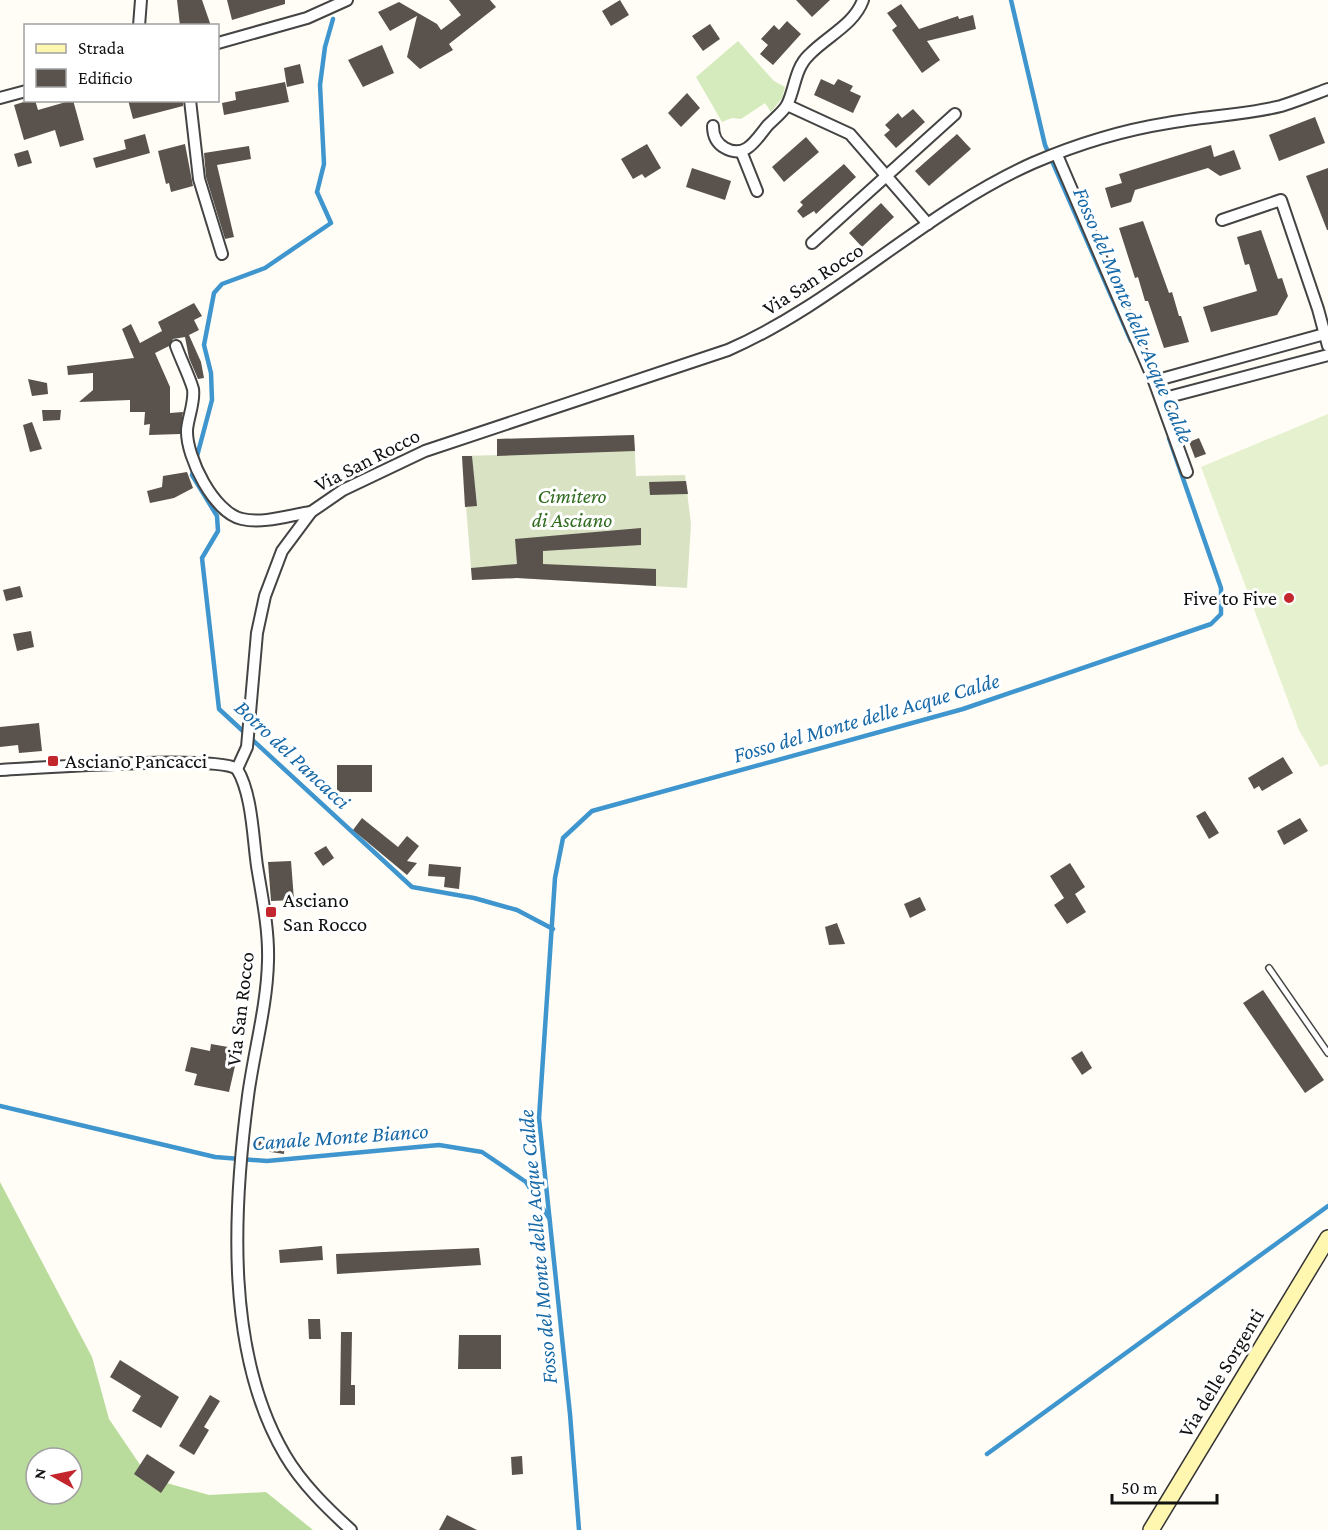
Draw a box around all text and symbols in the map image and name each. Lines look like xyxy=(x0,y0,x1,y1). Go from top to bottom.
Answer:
legend xyxy=(24,24,219,102)
text: Strada xyxy=(78,38,125,58)
text: Edificio xyxy=(78,68,133,88)
water label: Fosso del Monte delle Acque Calde xyxy=(1068,183,1199,448)
street label: Via San Rocco xyxy=(758,238,868,320)
street label: Via San Rocco xyxy=(310,423,424,497)
park label: Cimitero di Asciano xyxy=(532,484,612,532)
place label: Five to Five xyxy=(1183,586,1277,610)
marker: Five to Five xyxy=(1282,591,1296,605)
water label: Fosso del Monte delle Acque Calde xyxy=(730,667,1003,767)
water label: Botro del Pancacci xyxy=(230,695,356,814)
place label: Asciano Pancacci xyxy=(65,749,208,773)
marker: Asciano Pancacci xyxy=(46,754,60,768)
place label: Asciano San Rocco xyxy=(283,888,367,936)
marker: Asciano San Rocco xyxy=(264,905,278,919)
street label: Via San Rocco xyxy=(221,950,259,1068)
water label: Fosso del Monte delle Acque Calde xyxy=(513,1108,562,1385)
water label: Canale Monte Bianco xyxy=(251,1118,429,1155)
street label: Via delle Sorgenti xyxy=(1173,1304,1269,1442)
north arrow xyxy=(24,1446,84,1506)
text: N xyxy=(30,1467,49,1480)
scale bar xyxy=(1112,1467,1217,1505)
text: 50 m xyxy=(1121,1478,1158,1498)

